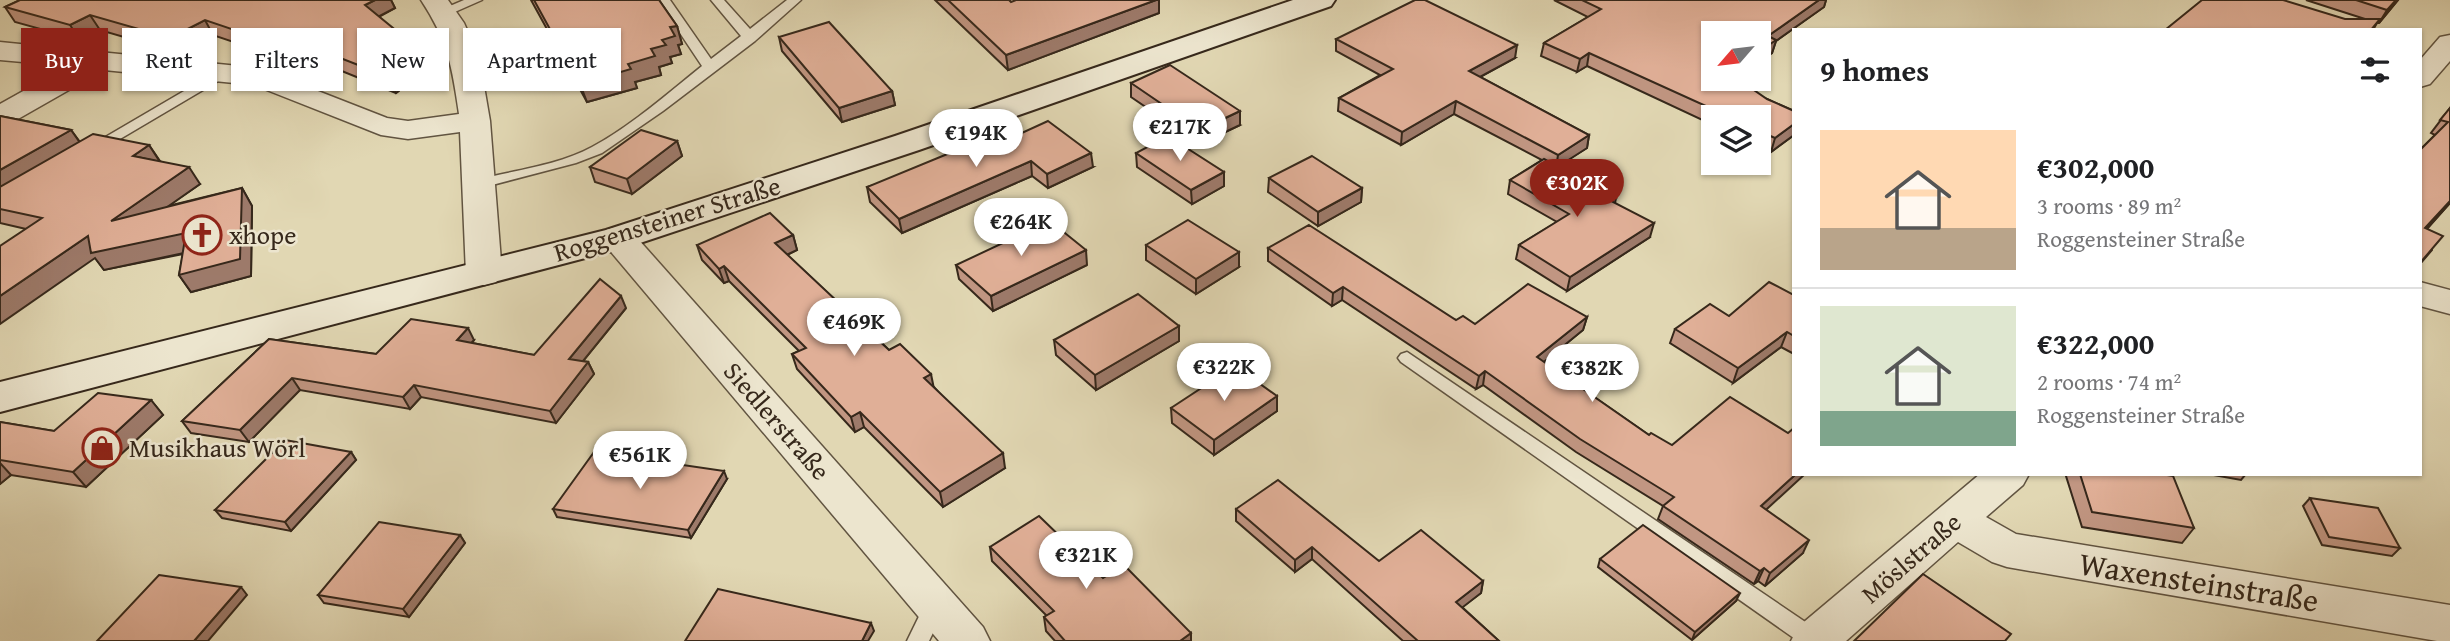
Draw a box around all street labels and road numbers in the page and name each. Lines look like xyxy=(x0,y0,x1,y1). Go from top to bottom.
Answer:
street label: Roggensteiner Straße xyxy=(549,165,785,272)
street label: Siedlerstraße xyxy=(715,353,840,489)
street label: Möslstraße xyxy=(1852,503,1969,612)
street label: Waxensteinstraße xyxy=(2076,539,2322,624)

